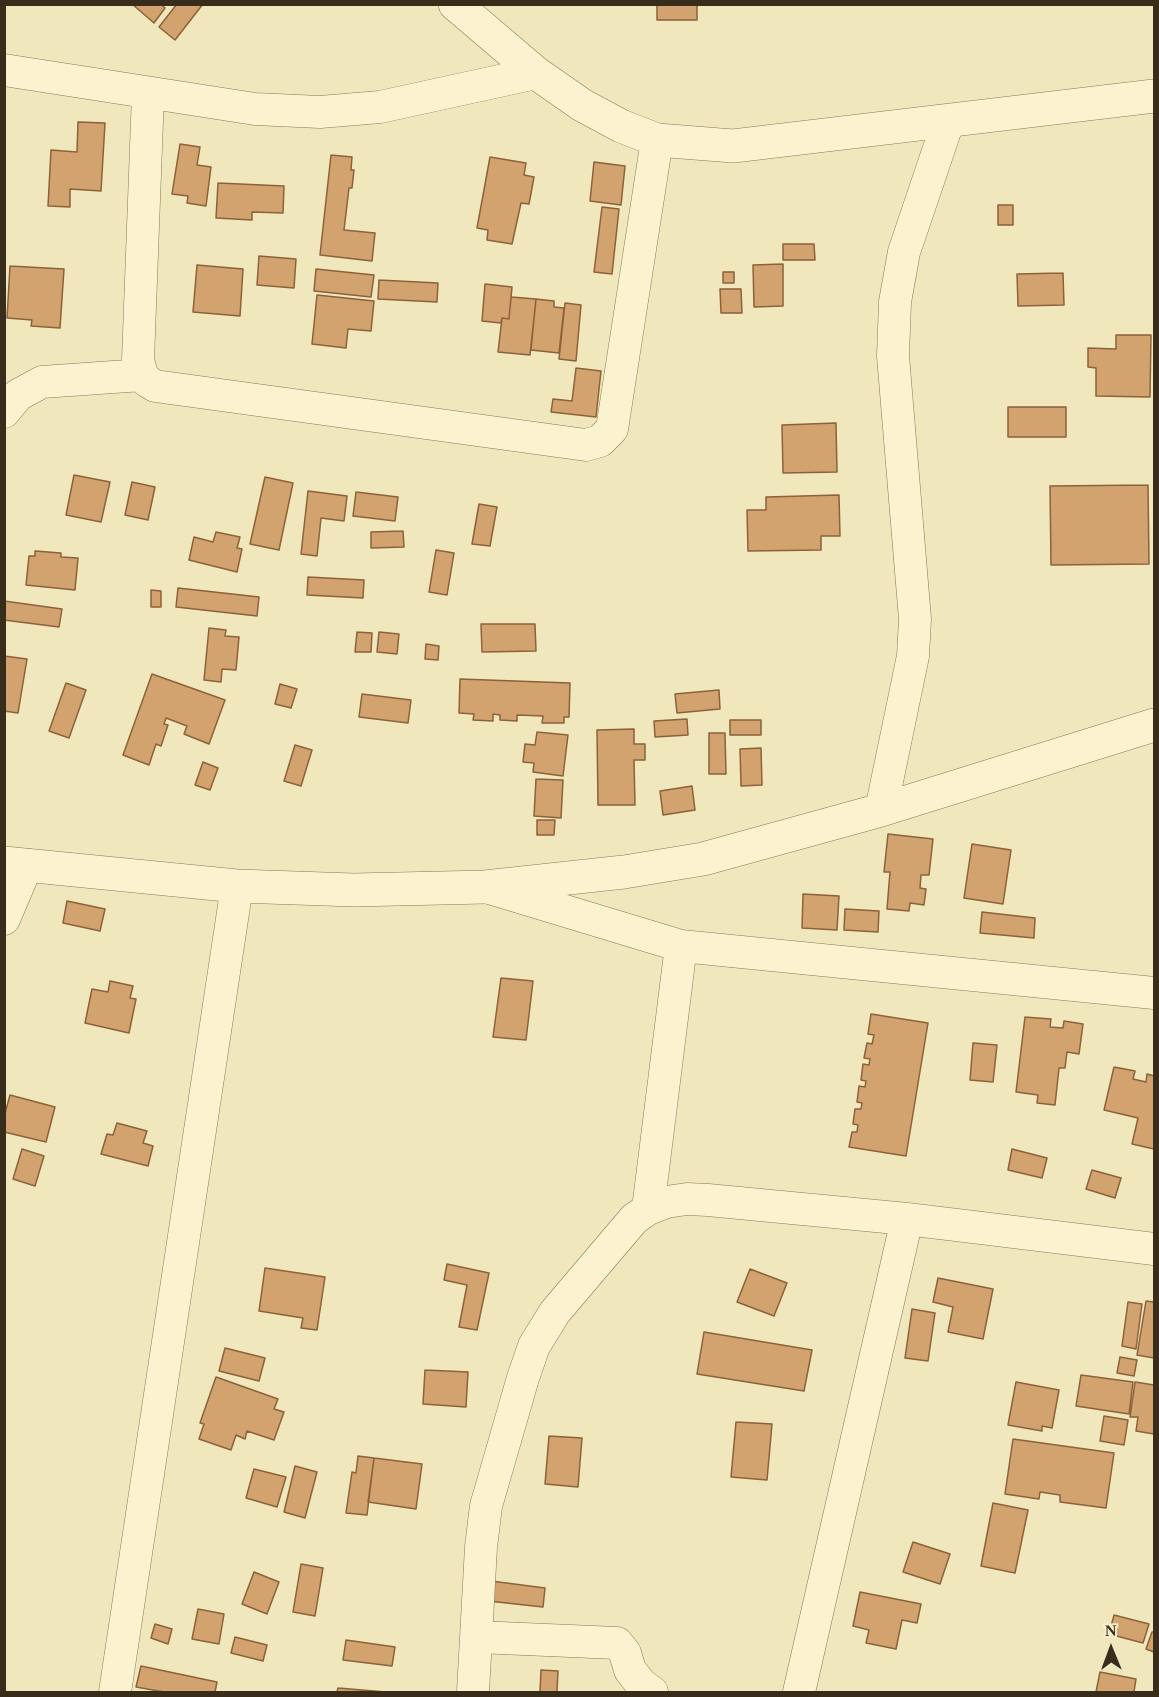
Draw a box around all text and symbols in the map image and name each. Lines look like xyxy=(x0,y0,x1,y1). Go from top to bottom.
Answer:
north arrow xyxy=(1081,1619,1141,1679)
text: N xyxy=(1105,1622,1117,1639)

